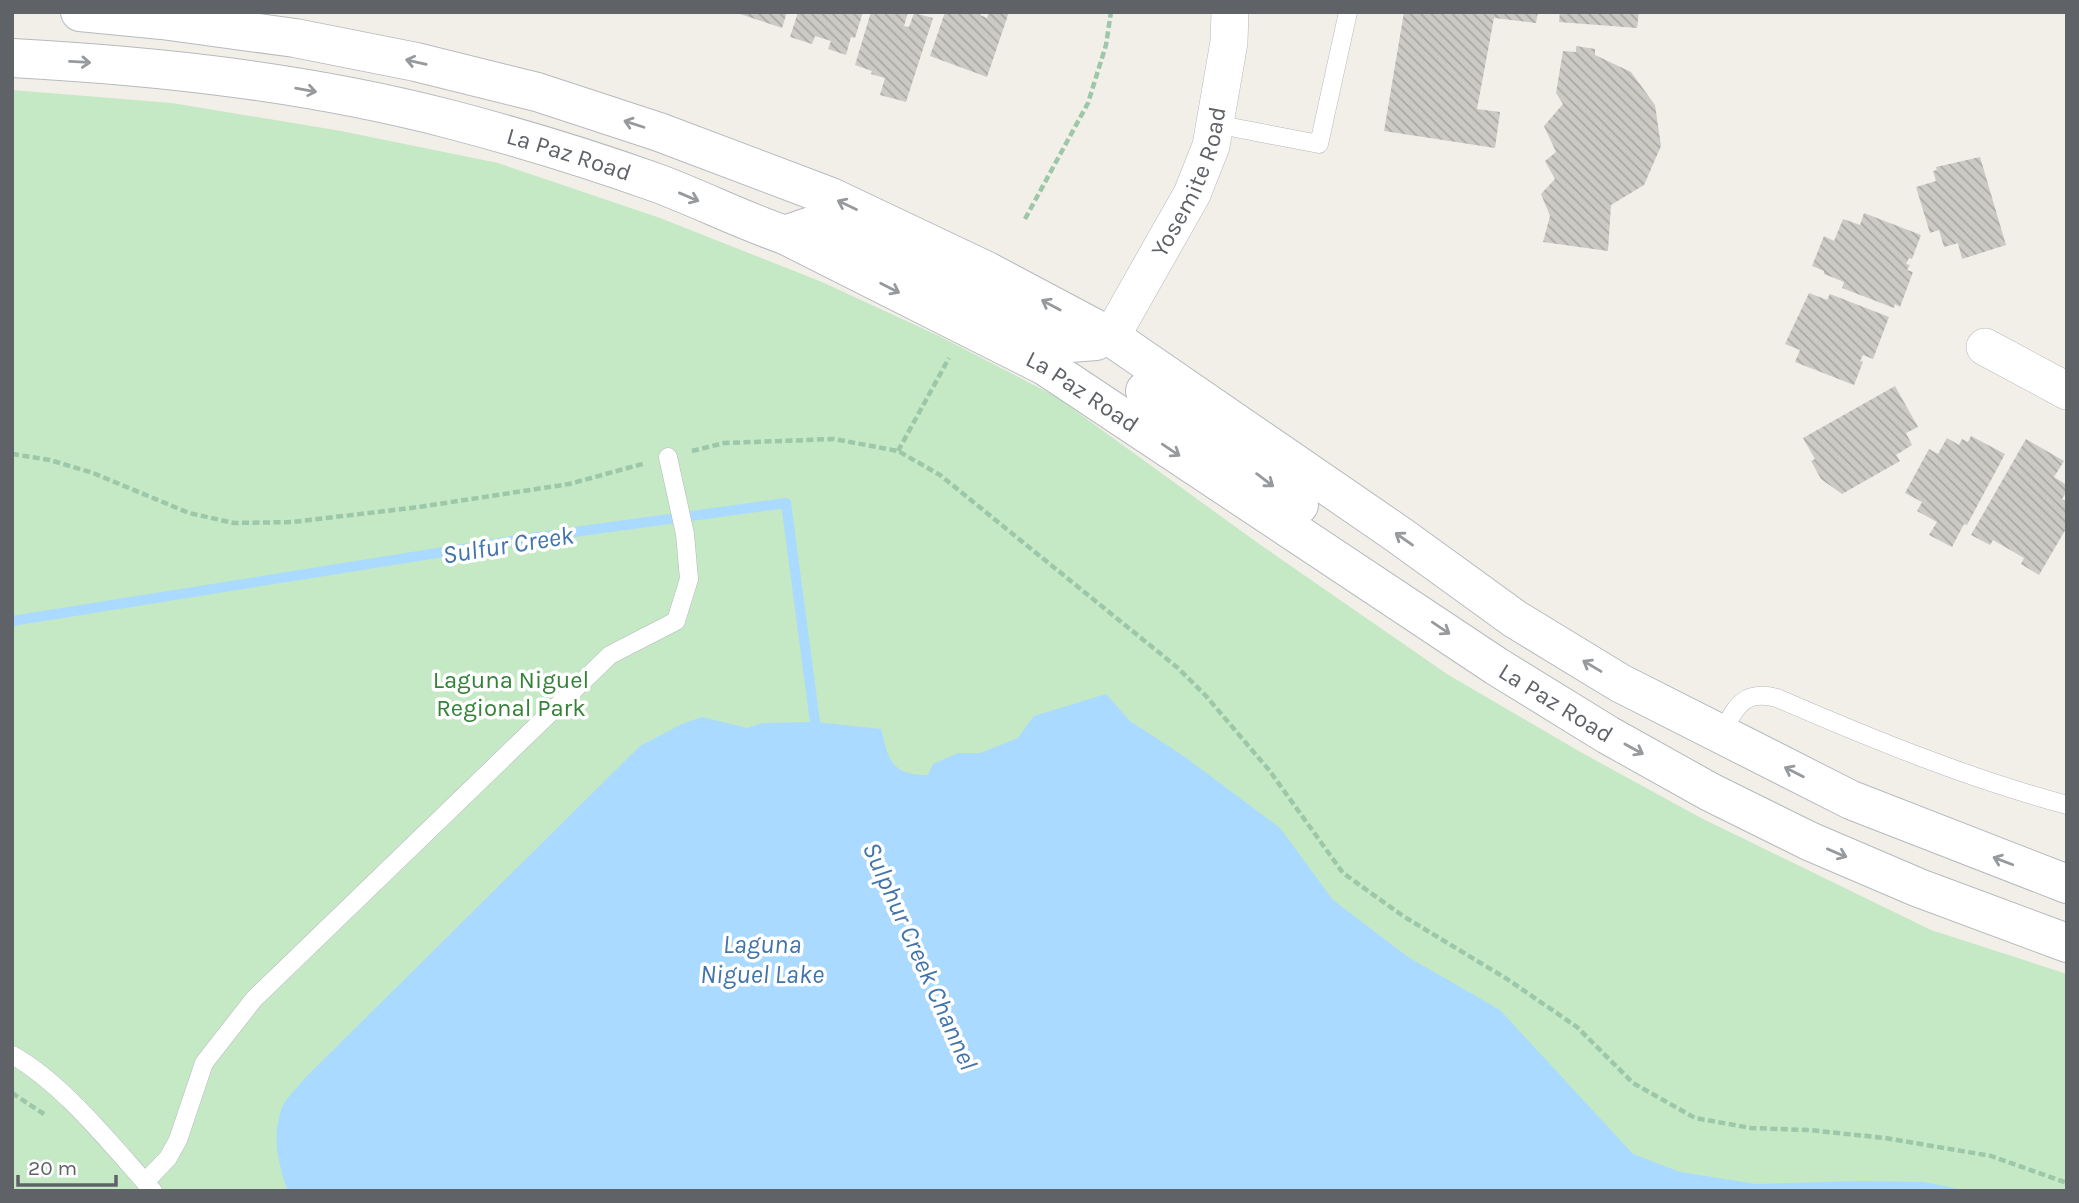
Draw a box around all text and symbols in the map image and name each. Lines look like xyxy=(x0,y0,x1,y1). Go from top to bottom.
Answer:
one-way arrow xyxy=(69,55,92,68)
one-way arrow xyxy=(405,55,428,69)
one-way arrow xyxy=(294,84,317,97)
street label: Yosemite Road xyxy=(1145,104,1232,262)
one-way arrow xyxy=(624,117,646,129)
street label: La Paz Road xyxy=(503,122,635,187)
one-way arrow xyxy=(678,191,700,204)
one-way arrow xyxy=(837,197,858,211)
one-way arrow xyxy=(879,281,900,295)
one-way arrow xyxy=(1041,298,1062,311)
street label: La Paz Road xyxy=(1021,345,1144,438)
one-way arrow xyxy=(1161,443,1181,457)
one-way arrow xyxy=(1255,473,1274,488)
water label: Sulfur Creek xyxy=(440,519,576,571)
one-way arrow xyxy=(1395,532,1414,546)
one-way arrow xyxy=(1431,622,1451,636)
street label: La Paz Road xyxy=(1494,657,1618,749)
one-way arrow xyxy=(1583,658,1603,672)
park label: Laguna Niguel Regional Park xyxy=(433,666,589,722)
one-way arrow xyxy=(1623,743,1644,756)
one-way arrow xyxy=(1784,764,1805,778)
water label: Sulphur Creek Channel xyxy=(856,837,984,1075)
one-way arrow xyxy=(1825,847,1847,860)
one-way arrow xyxy=(1992,853,2014,866)
water label: Laguna Niguel Lake xyxy=(700,929,824,990)
scale bar xyxy=(18,1144,116,1188)
text: 20 m xyxy=(28,1156,77,1180)

